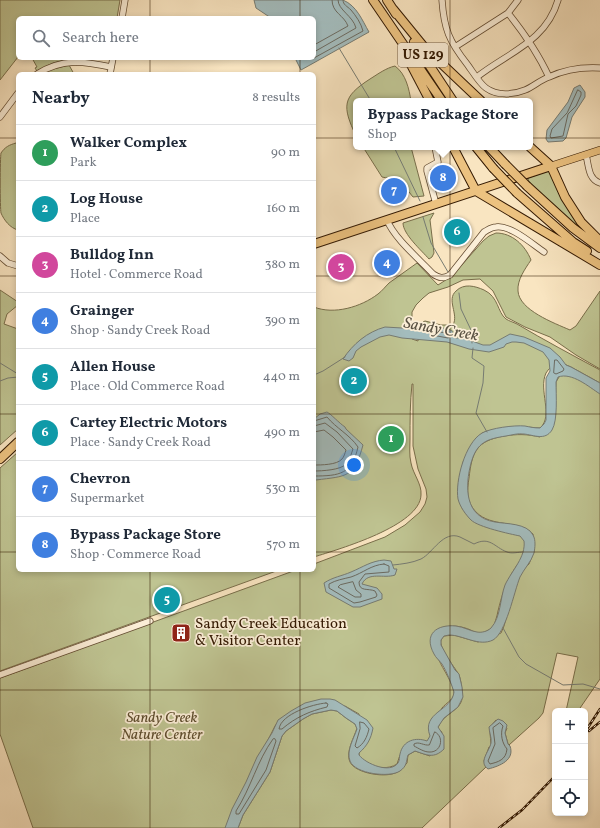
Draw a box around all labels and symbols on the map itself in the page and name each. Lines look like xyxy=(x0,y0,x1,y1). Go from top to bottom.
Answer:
road number: US 129 xyxy=(398,43,448,67)
pin: 8 xyxy=(430,163,456,193)
pin: 7 xyxy=(381,176,407,206)
pin: 6 xyxy=(444,217,470,247)
pin: 4 xyxy=(374,248,400,278)
pin: 3 xyxy=(328,252,354,282)
water label: Sandy Creek xyxy=(402,313,481,348)
pin: 2 xyxy=(341,366,367,396)
pin: 1 xyxy=(378,424,404,454)
your location xyxy=(344,455,364,475)
pin: 5 xyxy=(154,585,180,615)
place label: Sandy Creek Education & Visitor Center xyxy=(195,614,347,652)
building icon: Sandy Creek Education & Visitor Center xyxy=(170,622,192,644)
park label: Sandy Creek Nature Center xyxy=(121,708,203,746)

